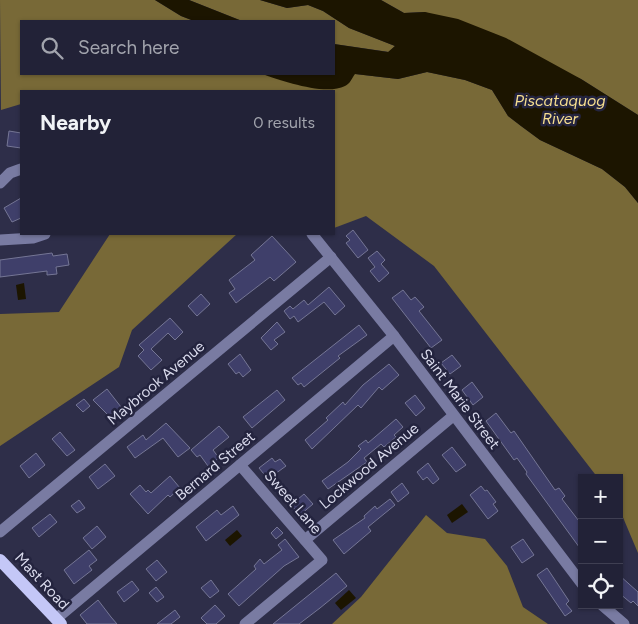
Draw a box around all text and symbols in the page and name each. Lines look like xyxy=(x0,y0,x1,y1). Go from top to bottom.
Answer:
search box xyxy=(20,20,335,75)
icon: search xyxy=(38,34,66,62)
text: Search here xyxy=(78,36,180,59)
water label: Piscataquog River xyxy=(514,91,606,128)
text: Nearby xyxy=(40,110,111,135)
text: 0 results xyxy=(253,113,315,132)
street label: Maybrook Avenue xyxy=(104,337,208,429)
street label: Saint Marie Street xyxy=(416,345,504,453)
street label: Lockwood Avenue xyxy=(316,419,422,513)
street label: Bernard Street xyxy=(172,427,259,504)
street label: Sweet Lane xyxy=(260,466,326,538)
map controls xyxy=(578,474,623,609)
button: + xyxy=(578,474,623,519)
button: − xyxy=(578,519,623,564)
street label: Mast Road xyxy=(11,549,73,613)
button: locate xyxy=(578,564,623,609)

